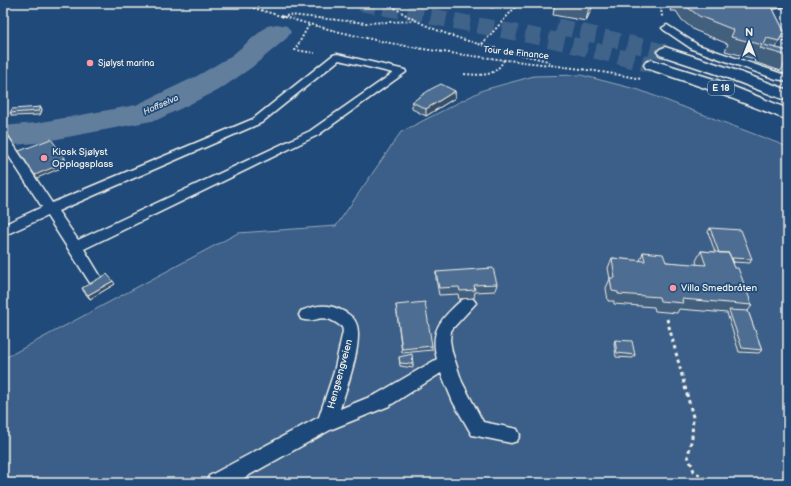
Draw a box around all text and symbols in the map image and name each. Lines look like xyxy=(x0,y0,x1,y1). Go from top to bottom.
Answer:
north arrow xyxy=(729,22,769,62)
text: N xyxy=(745,26,753,39)
street label: Tour de Finance xyxy=(483,44,550,62)
marker: Sjølyst marina xyxy=(85,58,95,68)
place label: Sjølyst marina xyxy=(98,58,154,69)
road number: E 18 xyxy=(708,81,734,95)
water label: Hoffselva xyxy=(142,92,180,118)
place label: Kiosk Sjølyst Opplagsplass xyxy=(52,146,113,170)
marker: Kiosk Sjølyst Opplagsplass xyxy=(39,153,49,163)
place label: Villa Smedbråten xyxy=(681,282,757,294)
marker: Villa Smedbråten xyxy=(668,283,678,293)
street label: Hengsengveien xyxy=(325,338,355,410)

